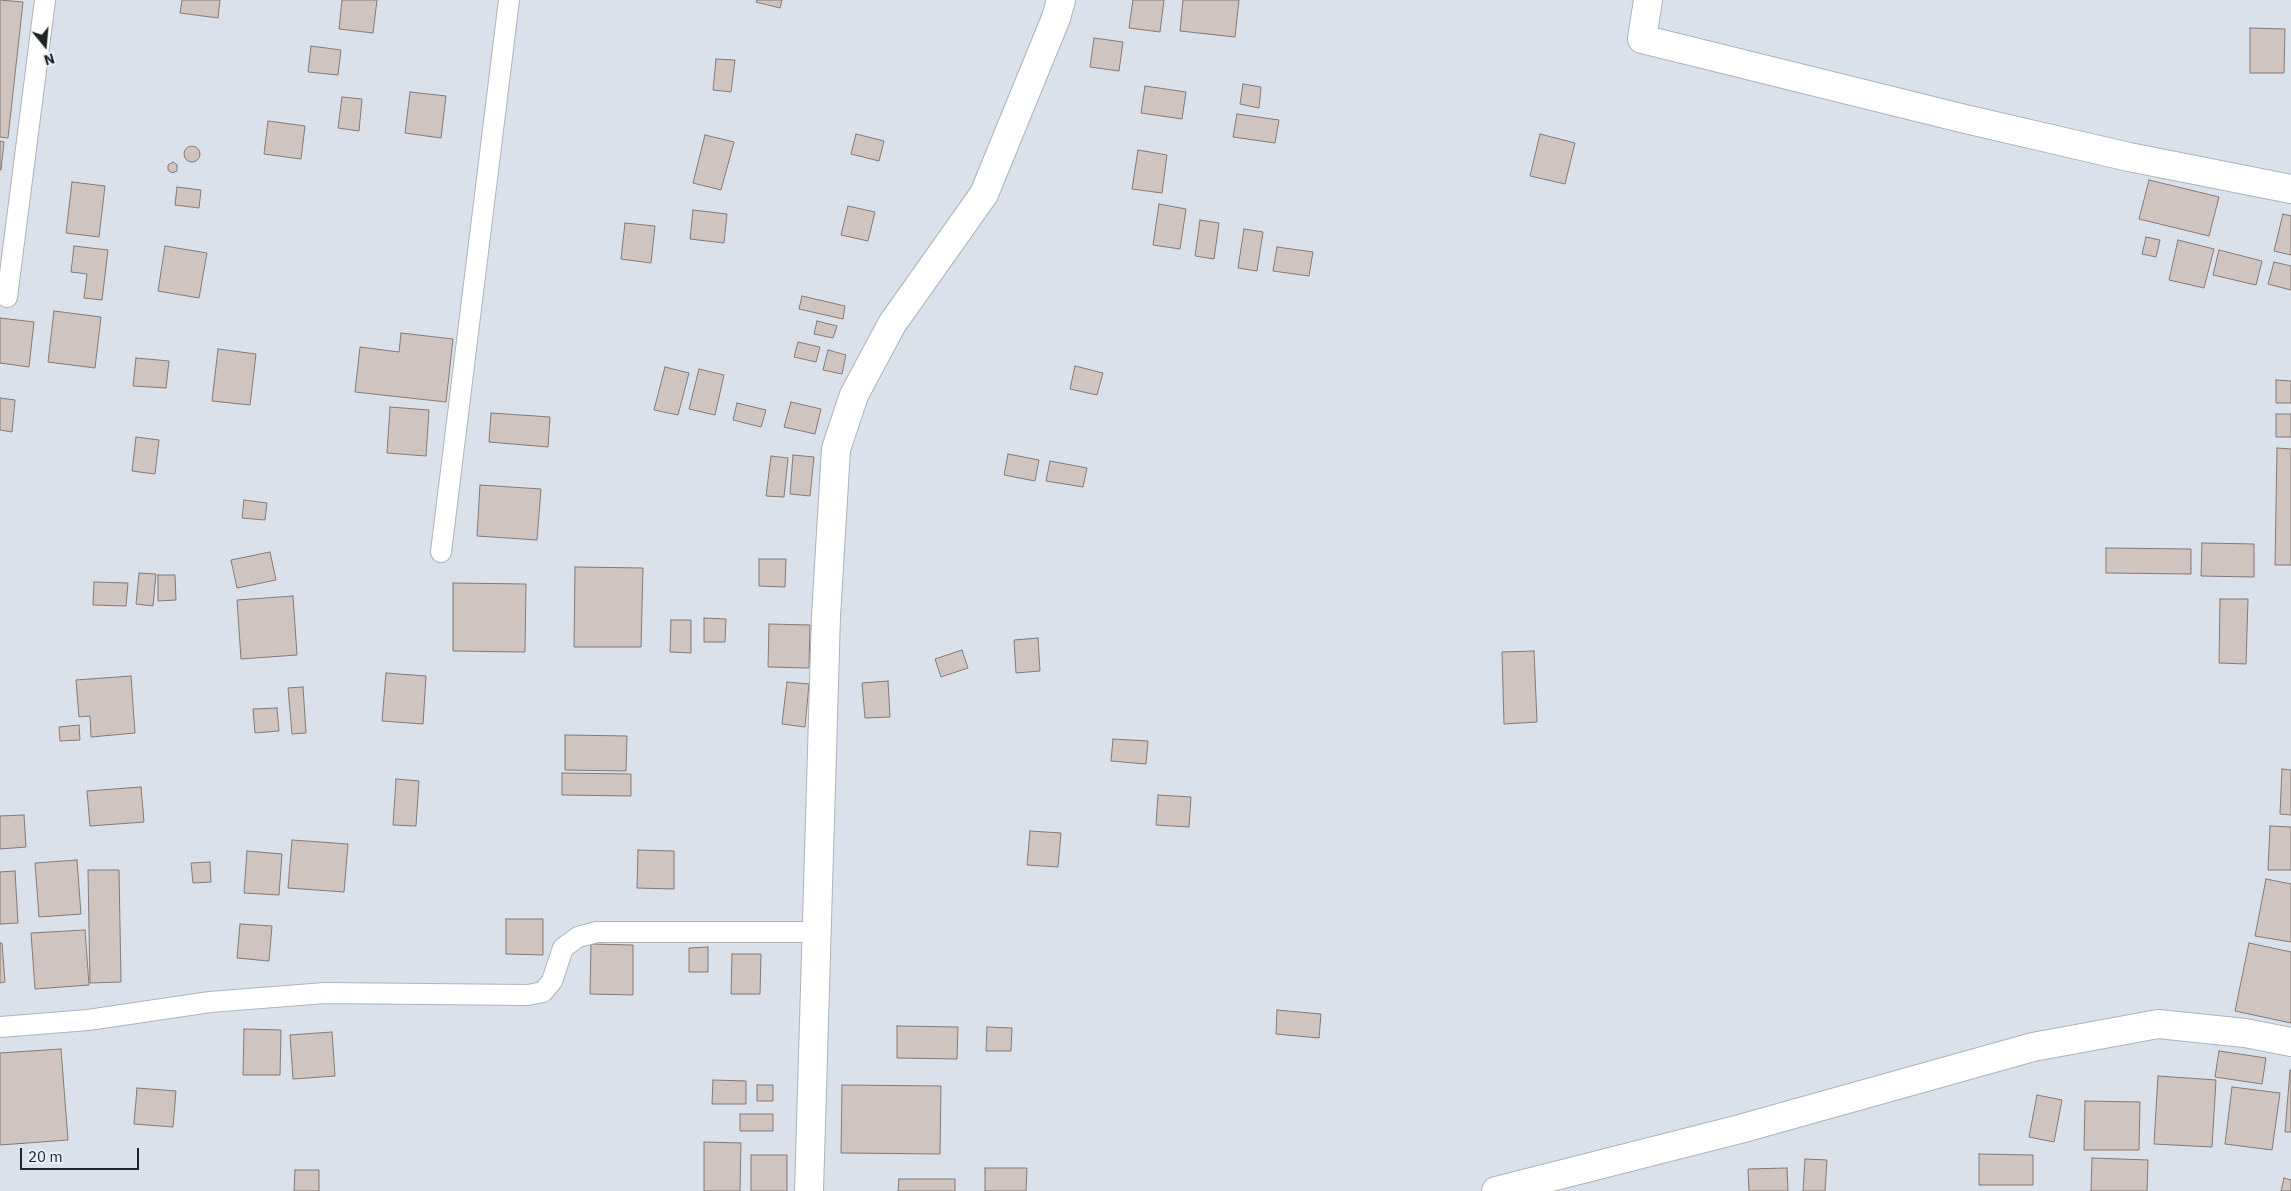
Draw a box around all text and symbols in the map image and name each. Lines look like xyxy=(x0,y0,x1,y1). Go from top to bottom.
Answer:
north arrow xyxy=(20,20,70,70)
text: N xyxy=(42,49,57,69)
scale bar xyxy=(22,1138,141,1170)
text: 20 m xyxy=(28,1147,63,1166)

